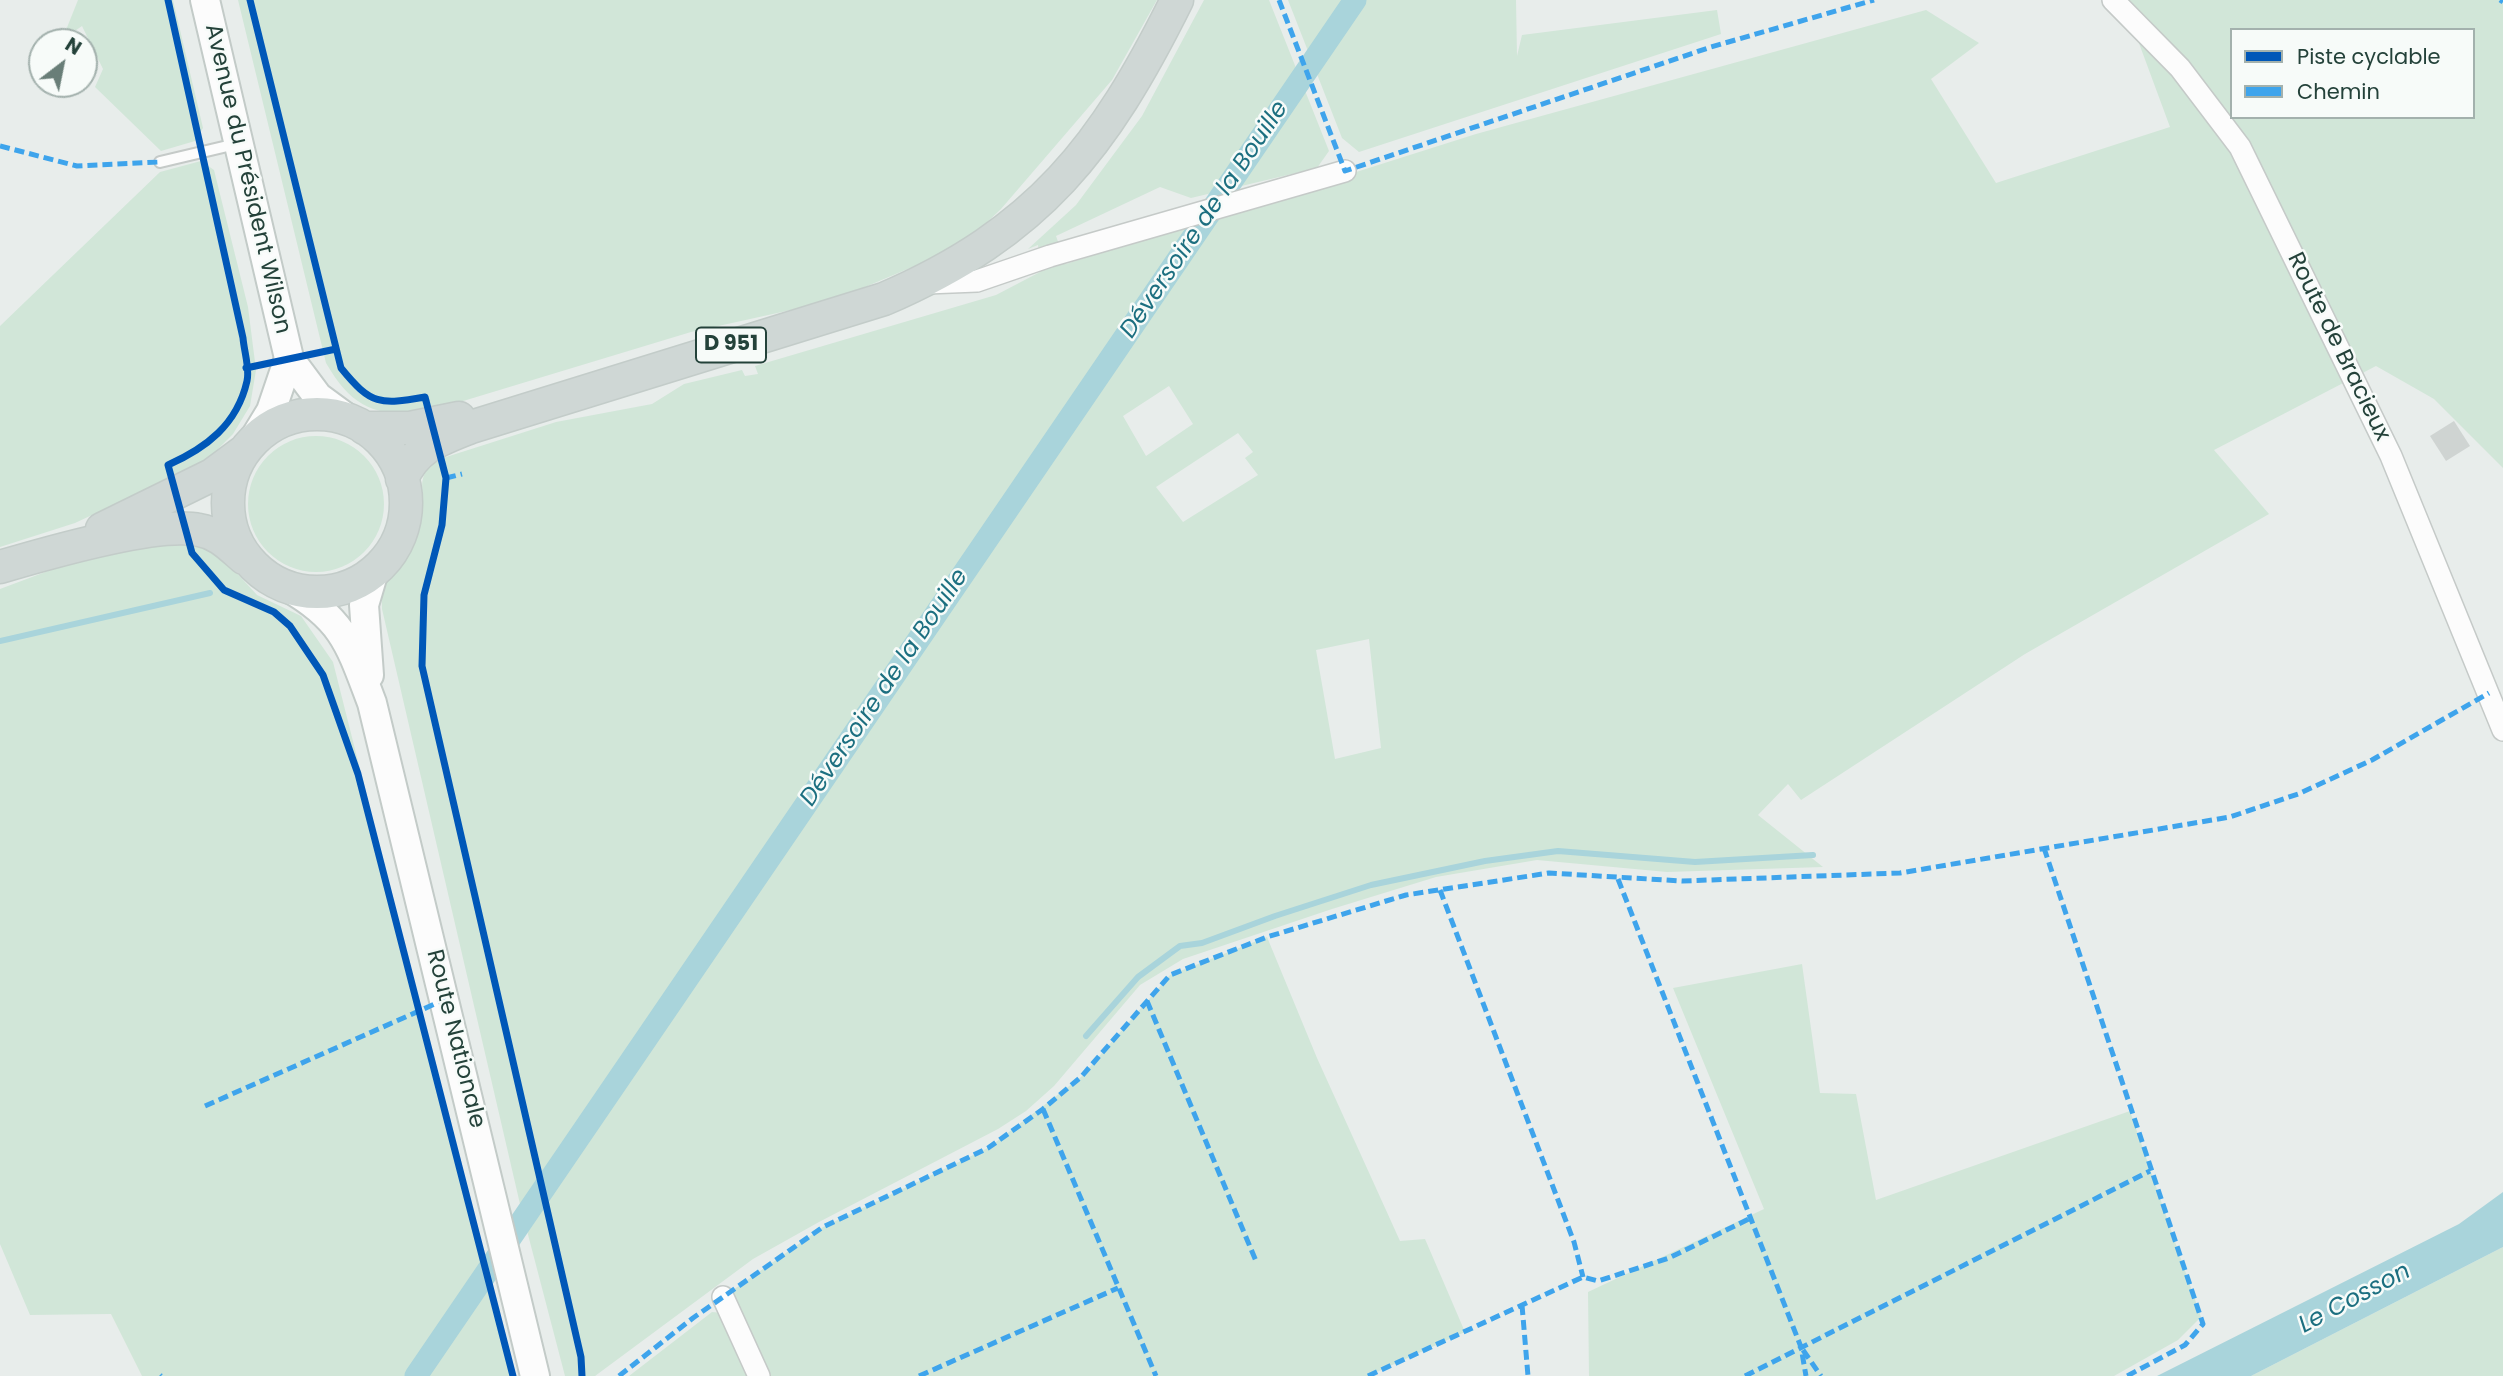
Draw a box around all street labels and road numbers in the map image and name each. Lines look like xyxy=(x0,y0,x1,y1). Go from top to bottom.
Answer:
street label: Avenue du Président Wilson xyxy=(198,21,296,337)
street label: Route de Bracieux xyxy=(2280,248,2396,446)
road number: D 951 xyxy=(696,328,766,362)
street label: Route Nationale xyxy=(419,947,491,1131)

